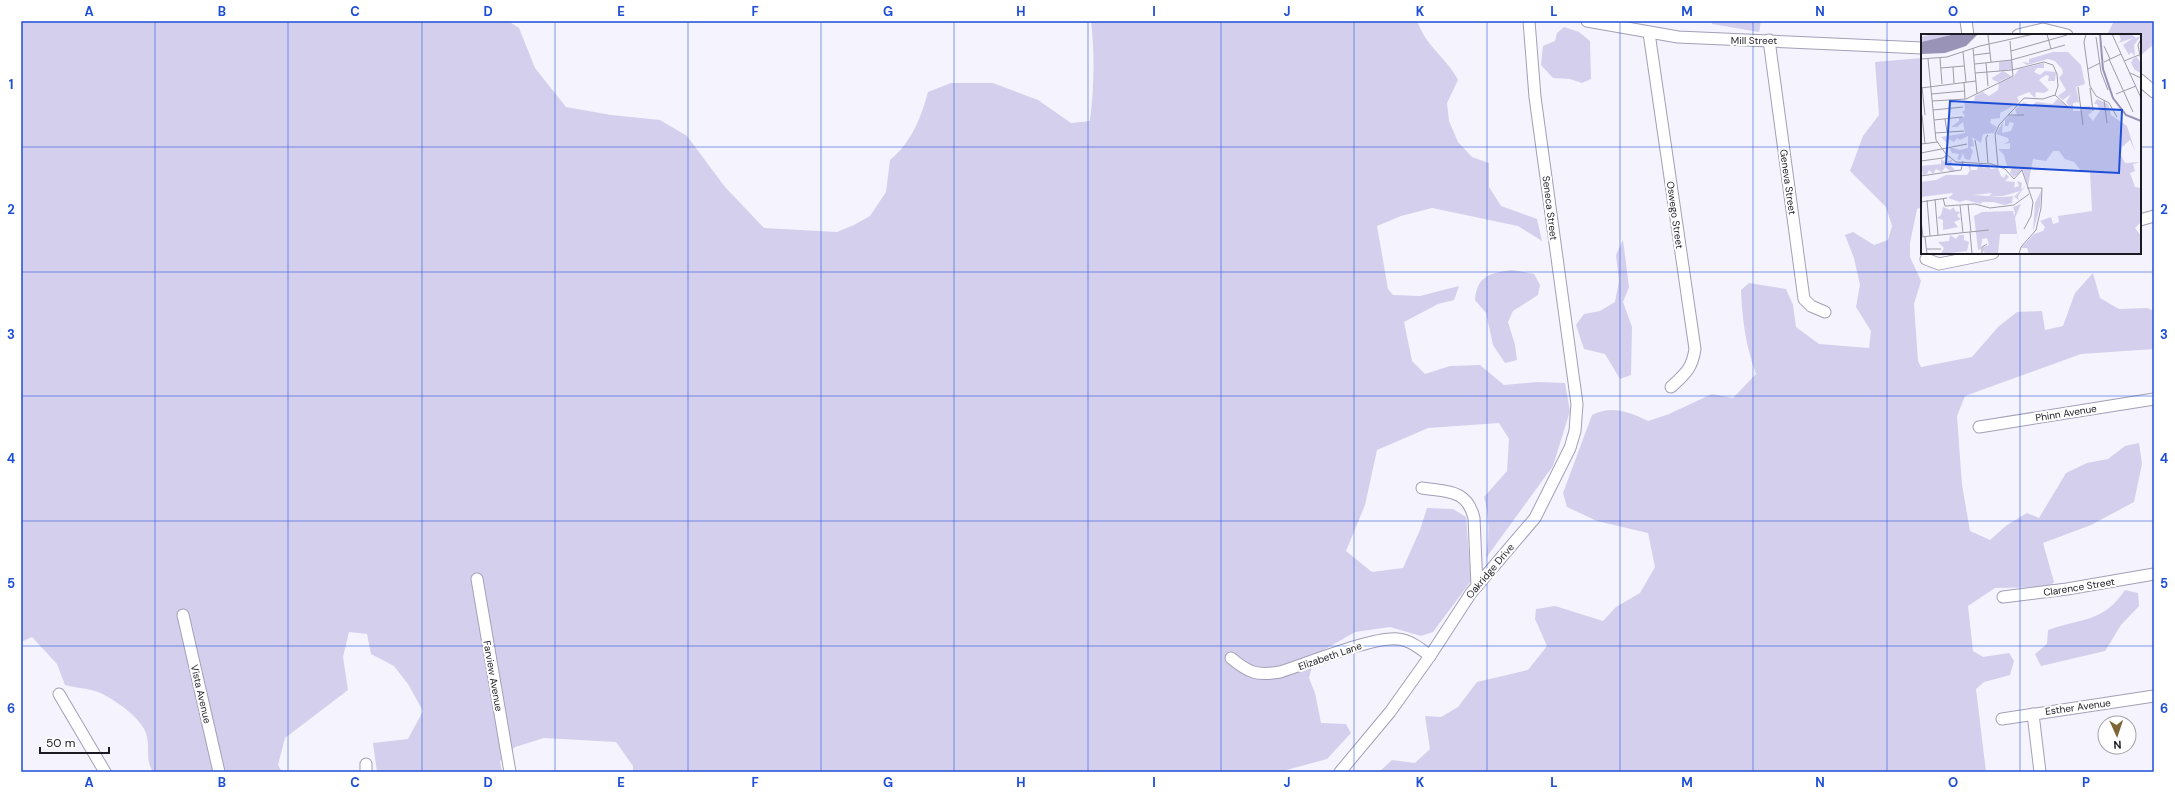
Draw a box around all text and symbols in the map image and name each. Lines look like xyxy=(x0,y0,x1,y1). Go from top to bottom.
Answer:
text: A xyxy=(84,3,94,20)
text: B xyxy=(218,3,226,20)
text: C xyxy=(350,3,360,20)
text: D xyxy=(483,3,493,20)
text: E xyxy=(617,3,625,20)
text: F xyxy=(751,3,759,20)
text: G xyxy=(883,3,893,20)
text: H xyxy=(1016,3,1026,20)
text: I xyxy=(1152,3,1156,20)
text: J xyxy=(1283,3,1291,20)
text: K xyxy=(1416,3,1425,20)
text: L xyxy=(1550,3,1558,20)
text: M xyxy=(1681,3,1693,20)
text: N xyxy=(1815,3,1825,20)
text: O xyxy=(1948,3,1958,20)
text: P xyxy=(2082,3,2090,20)
street label: Mill Street xyxy=(1731,34,1777,47)
inset map xyxy=(1921,34,2141,254)
text: 1 xyxy=(9,76,13,93)
text: 1 xyxy=(2162,76,2166,93)
street label: Geneva Street xyxy=(1777,148,1799,216)
street label: Seneca Street xyxy=(1540,175,1560,241)
street label: Oswego Street xyxy=(1664,180,1686,250)
text: 2 xyxy=(7,201,15,218)
text: 2 xyxy=(2160,201,2168,218)
text: 3 xyxy=(7,326,15,343)
text: 3 xyxy=(2160,326,2168,343)
street label: Phinn Avenue xyxy=(2034,402,2098,424)
text: 4 xyxy=(7,450,15,467)
text: 4 xyxy=(2160,450,2168,467)
street label: Oakridge Drive xyxy=(1463,541,1517,601)
text: 5 xyxy=(7,575,15,592)
street label: Clarence Street xyxy=(2042,575,2116,599)
text: 5 xyxy=(2160,575,2168,592)
street label: Elizabeth Lane xyxy=(1296,639,1364,673)
street label: Farview Avenue xyxy=(480,640,506,713)
street label: Vista Avenue xyxy=(188,663,214,725)
street label: Esther Avenue xyxy=(2044,696,2112,718)
text: 6 xyxy=(7,700,15,717)
text: 6 xyxy=(2160,700,2168,717)
north arrow xyxy=(2097,715,2137,755)
scale bar xyxy=(40,729,109,755)
text: 50 m xyxy=(46,735,75,751)
text: N xyxy=(2113,738,2122,752)
text: A xyxy=(84,774,94,791)
text: B xyxy=(218,774,226,791)
text: C xyxy=(350,774,360,791)
text: D xyxy=(483,774,493,791)
text: E xyxy=(617,774,625,791)
text: F xyxy=(751,774,759,791)
text: G xyxy=(883,774,893,791)
text: H xyxy=(1016,774,1026,791)
text: I xyxy=(1152,774,1156,791)
text: J xyxy=(1283,774,1291,791)
text: K xyxy=(1416,774,1425,791)
text: L xyxy=(1550,774,1558,791)
text: M xyxy=(1681,774,1693,791)
text: N xyxy=(1815,774,1825,791)
text: O xyxy=(1948,774,1958,791)
text: P xyxy=(2082,774,2090,791)

